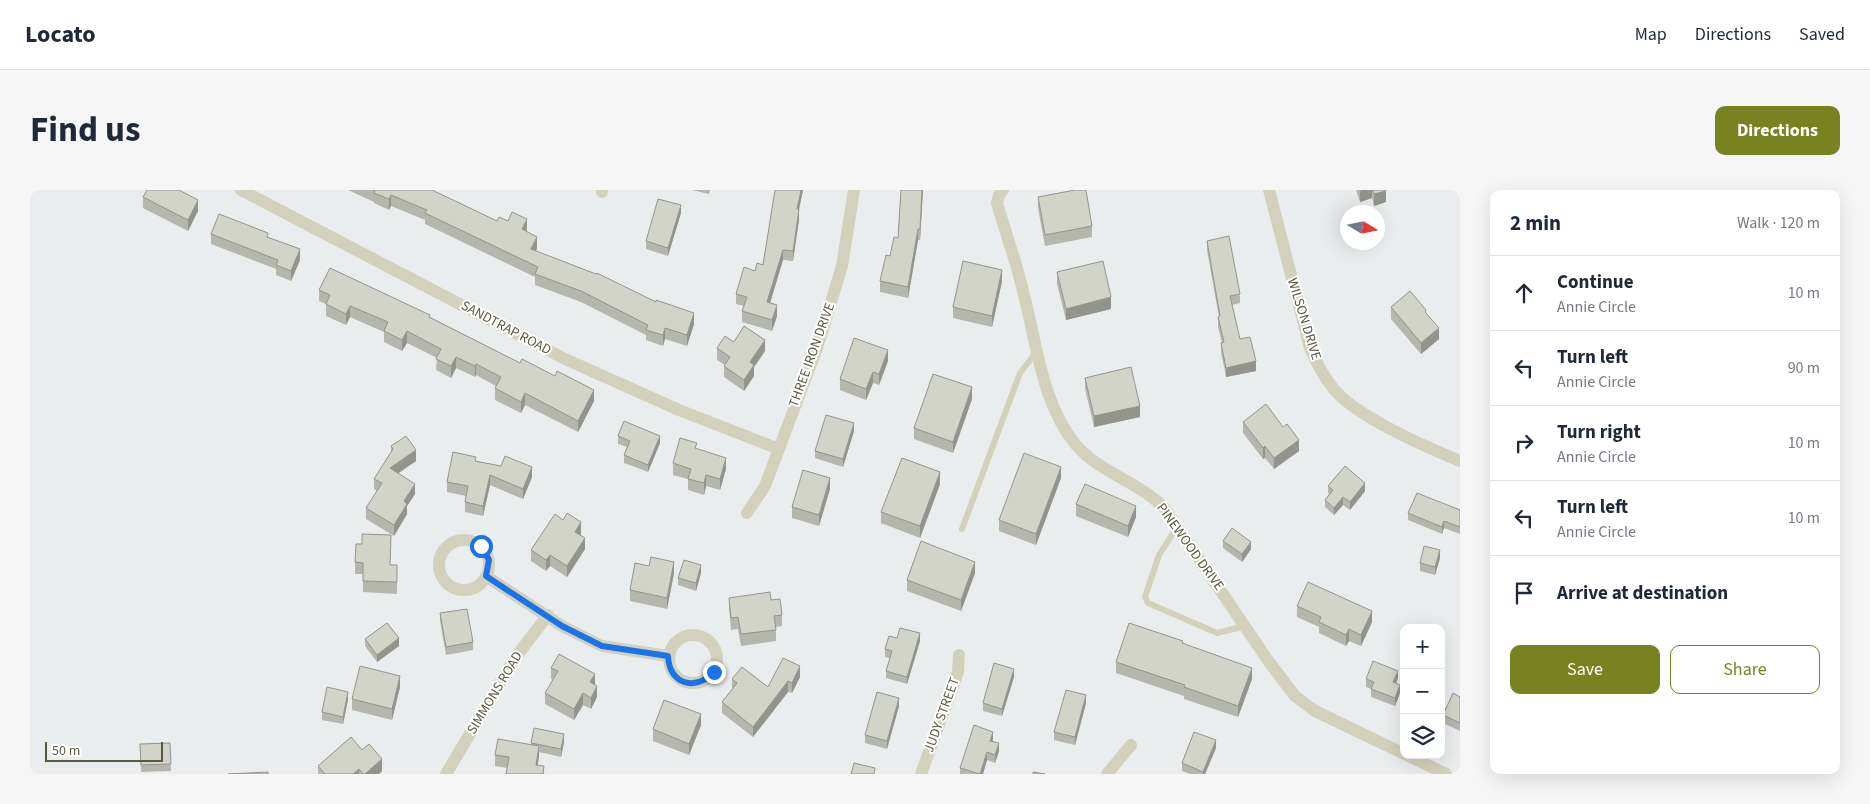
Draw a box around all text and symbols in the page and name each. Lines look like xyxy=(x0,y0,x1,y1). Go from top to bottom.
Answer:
text: Locato xyxy=(25,17,96,52)
text: Map xyxy=(1635,22,1667,47)
text: Directions xyxy=(1695,22,1771,47)
text: Saved xyxy=(1799,22,1845,47)
text: Find us xyxy=(30,105,140,155)
button: Directions xyxy=(1715,106,1840,155)
north arrow xyxy=(1340,205,1385,250)
text: 2 min xyxy=(1510,208,1561,238)
text: Walk · 120 m xyxy=(1737,212,1820,234)
text: Continue xyxy=(1557,269,1634,296)
street label: WILSON DRIVE xyxy=(1282,276,1326,362)
icon: ahead xyxy=(1510,279,1538,307)
text: 10 m xyxy=(1788,282,1820,304)
street label: SANDTRAP ROAD xyxy=(457,296,555,360)
text: Annie Circle xyxy=(1557,296,1636,318)
street label: THREE IRON DRIVE xyxy=(784,300,840,410)
text: Turn left xyxy=(1557,344,1628,371)
icon: left xyxy=(1510,354,1538,382)
text: 90 m xyxy=(1788,357,1820,379)
text: Annie Circle xyxy=(1557,371,1636,393)
text: Turn right xyxy=(1557,419,1641,446)
icon: right xyxy=(1510,429,1538,457)
text: 10 m xyxy=(1788,432,1820,454)
text: Annie Circle xyxy=(1557,446,1636,468)
text: Turn left xyxy=(1557,494,1628,521)
street label: PINEWOOD DRIVE xyxy=(1151,499,1229,595)
icon: left xyxy=(1510,504,1538,532)
text: 10 m xyxy=(1788,507,1820,529)
text: Annie Circle xyxy=(1557,521,1636,543)
route start xyxy=(470,535,493,558)
icon: arrive xyxy=(1510,579,1538,607)
text: Arrive at destination xyxy=(1557,580,1728,607)
map controls xyxy=(1400,624,1445,759)
button: + xyxy=(1400,624,1445,669)
button: Save xyxy=(1510,645,1660,694)
button: Share xyxy=(1670,645,1820,694)
street label: SIMMONS ROAD xyxy=(462,648,528,738)
route end xyxy=(703,661,726,684)
button: − xyxy=(1400,669,1445,714)
street label: JUDY STREET xyxy=(919,674,965,755)
button: layers xyxy=(1400,714,1445,759)
scale bar xyxy=(45,739,162,762)
text: 50 m xyxy=(52,741,80,761)

